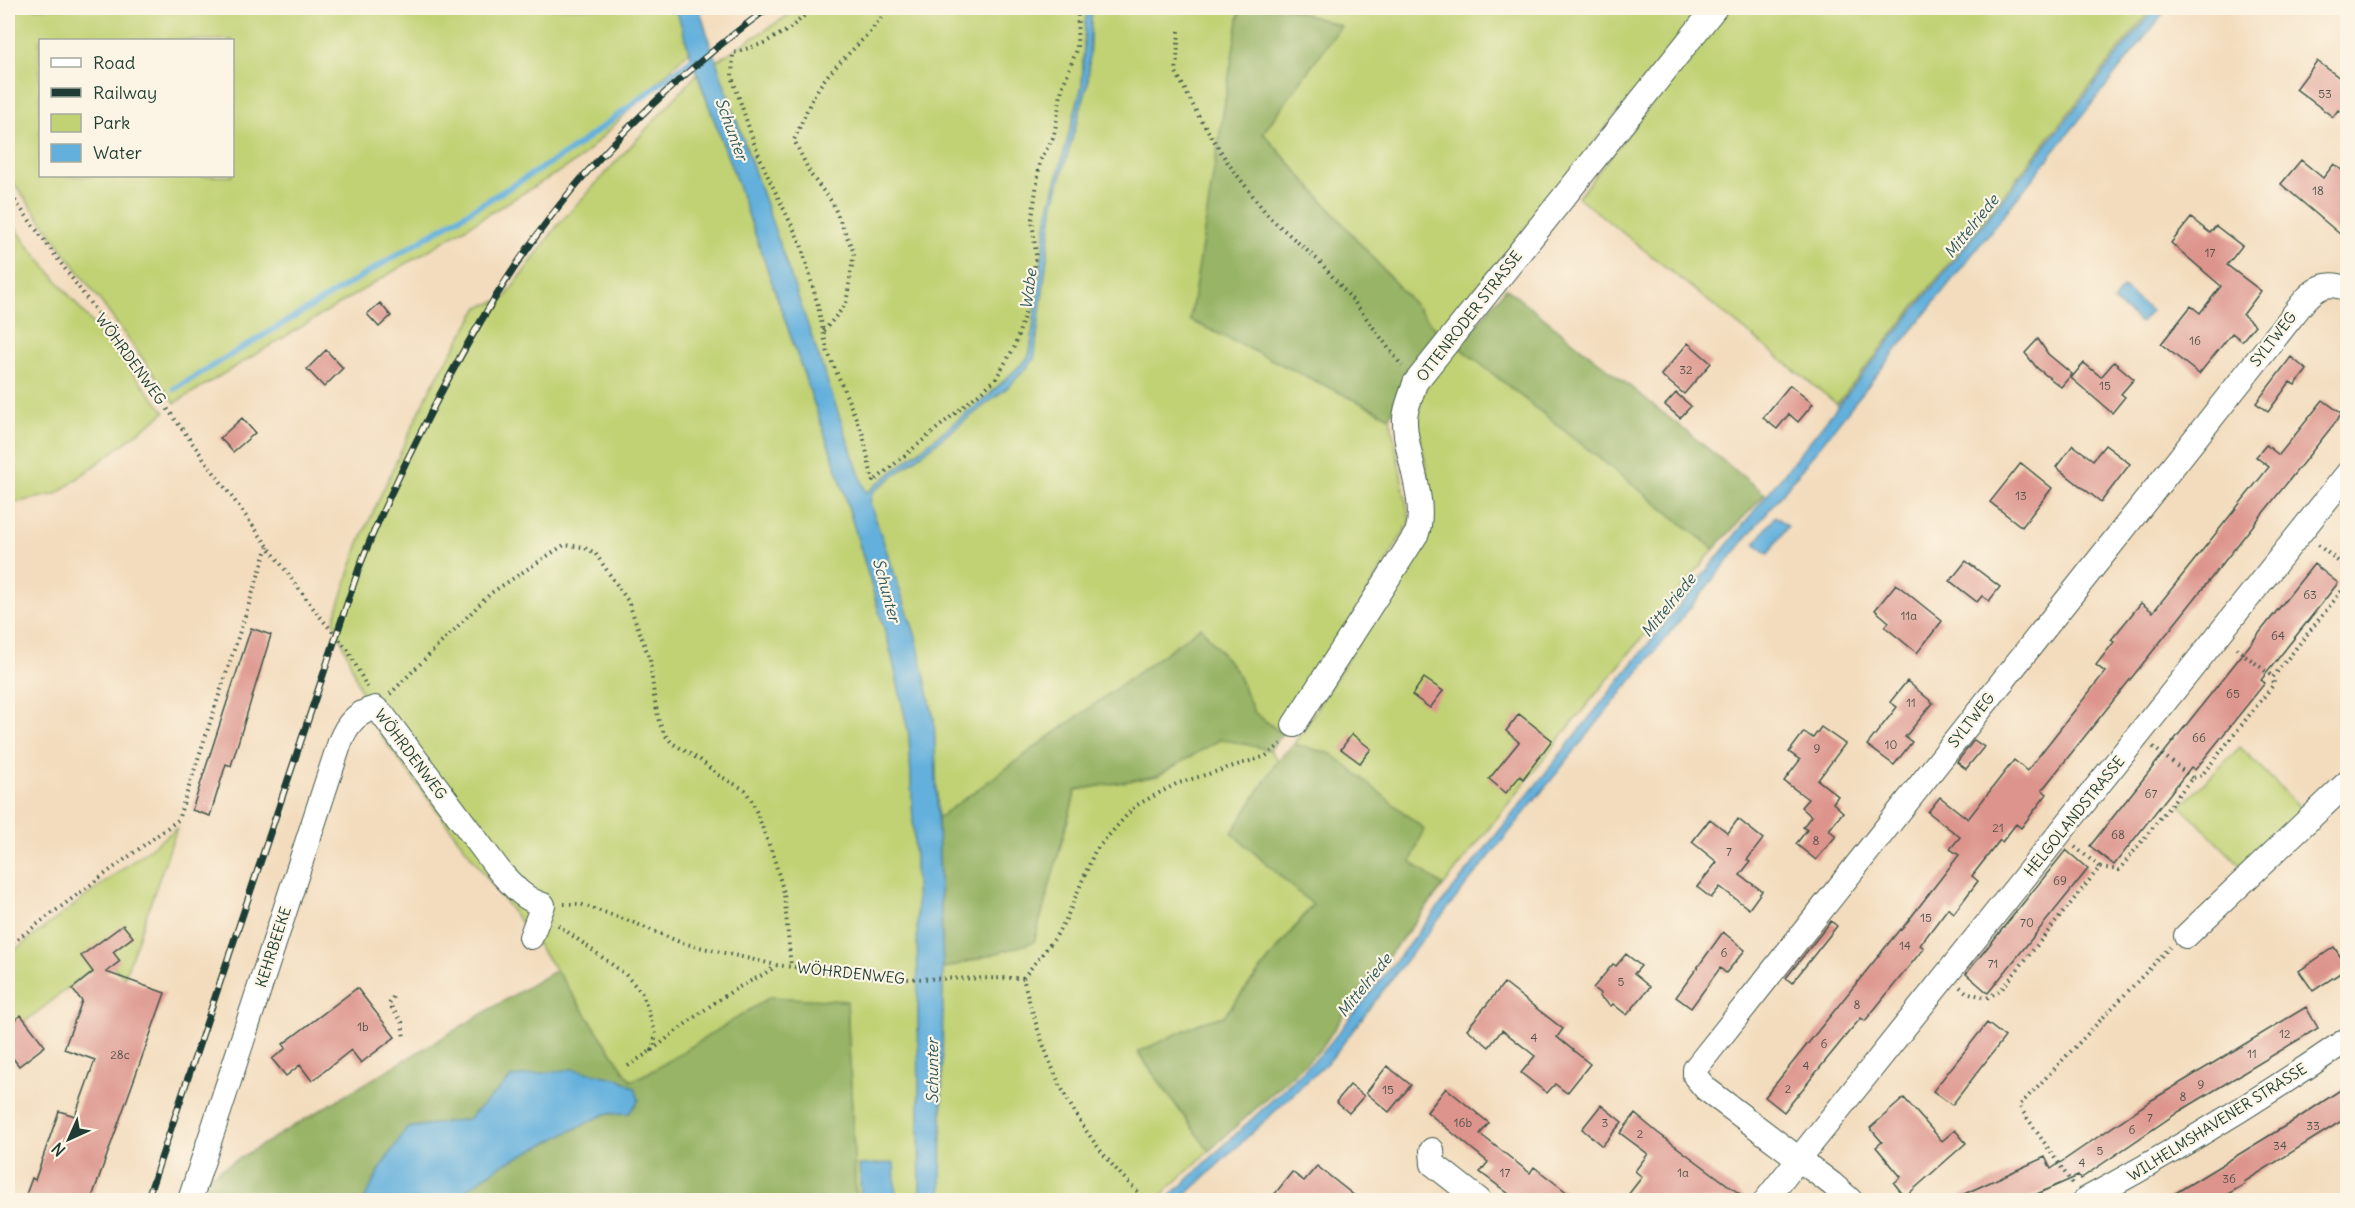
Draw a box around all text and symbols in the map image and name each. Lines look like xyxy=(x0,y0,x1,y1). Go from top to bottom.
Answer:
legend xyxy=(39,39,234,177)
text: Road xyxy=(93,51,136,74)
text: Railway xyxy=(93,81,157,104)
house number: 53 xyxy=(2318,86,2332,101)
water label: Schunter xyxy=(711,95,753,165)
text: Park xyxy=(93,111,130,134)
text: Water xyxy=(93,141,143,164)
house number: 18 xyxy=(2312,183,2324,198)
water label: Mittelriede xyxy=(1939,189,2004,262)
house number: 17 xyxy=(2205,245,2215,260)
street label: OTTENRODER STRASSE xyxy=(1412,247,1526,385)
water label: Wabe xyxy=(1016,266,1041,310)
street label: SYLTWEG xyxy=(2246,308,2300,370)
street label: WÖHRDENWEG xyxy=(91,310,171,409)
house number: 16 xyxy=(2189,333,2201,348)
house number: 32 xyxy=(1679,362,1693,377)
house number: 15 xyxy=(2099,378,2111,393)
house number: 13 xyxy=(2015,488,2027,503)
water label: Schunter xyxy=(869,556,906,626)
water label: Mittelriede xyxy=(1636,568,1701,641)
house number: 63 xyxy=(2303,587,2317,602)
house number: 11a xyxy=(1901,608,1917,623)
house number: 64 xyxy=(2271,628,2285,643)
house number: 65 xyxy=(2226,686,2240,701)
street label: SYLTWEG xyxy=(1944,689,1998,751)
house number: 11 xyxy=(1906,695,1916,710)
street label: WÖHRDENWEG xyxy=(371,705,451,803)
house number: 66 xyxy=(2192,730,2206,745)
house number: 10 xyxy=(1885,737,1897,752)
house number: 9 xyxy=(1814,741,1821,756)
street label: HELGOLANDSTRASSE xyxy=(2020,752,2128,880)
house number: 67 xyxy=(2145,786,2158,801)
house number: 21 xyxy=(1992,820,2004,835)
house number: 68 xyxy=(2111,827,2125,842)
house number: 8 xyxy=(1813,833,1820,848)
house number: 7 xyxy=(1726,844,1732,859)
house number: 69 xyxy=(2053,873,2067,888)
street label: KEHRBEEKE xyxy=(251,904,295,990)
house number: 15 xyxy=(1920,910,1932,925)
house number: 70 xyxy=(2020,915,2034,930)
house number: 14 xyxy=(1899,938,1911,953)
house number: 6 xyxy=(1721,945,1728,960)
water label: Mittelriede xyxy=(1332,948,1397,1021)
house number: 71 xyxy=(1988,956,1998,971)
street label: WÖHRDENWEG xyxy=(796,958,906,988)
house number: 5 xyxy=(1618,974,1625,989)
house number: 8 xyxy=(1854,997,1861,1012)
house number: 1b xyxy=(357,1019,369,1034)
house number: 12 xyxy=(2279,1026,2291,1041)
house number: 4 xyxy=(1531,1030,1538,1045)
water label: Schunter xyxy=(922,1036,942,1104)
house number: 6 xyxy=(1821,1036,1828,1051)
house number: 11 xyxy=(2247,1046,2257,1061)
house number: 28c xyxy=(110,1047,130,1062)
house number: 4 xyxy=(1803,1058,1810,1073)
street label: WILHELMSHAVENER STRASSE xyxy=(2124,1059,2310,1185)
house number: 9 xyxy=(2198,1077,2205,1092)
house number: 2 xyxy=(1785,1081,1792,1096)
house number: 15 xyxy=(1382,1082,1394,1097)
house number: 8 xyxy=(2180,1089,2187,1104)
north arrow xyxy=(39,1109,99,1169)
house number: 7 xyxy=(2147,1110,2153,1125)
house number: 16b xyxy=(1454,1115,1473,1130)
house number: 3 xyxy=(1602,1115,1609,1130)
house number: 33 xyxy=(2306,1118,2320,1133)
house number: 6 xyxy=(2129,1122,2136,1137)
house number: 2 xyxy=(1637,1126,1644,1141)
house number: 34 xyxy=(2273,1138,2287,1153)
text: N xyxy=(47,1139,69,1161)
house number: 5 xyxy=(2097,1143,2104,1158)
house number: 4 xyxy=(2079,1155,2086,1170)
house number: 17 xyxy=(1500,1165,1510,1180)
house number: 1a xyxy=(1677,1165,1689,1180)
house number: 36 xyxy=(2222,1171,2236,1186)

